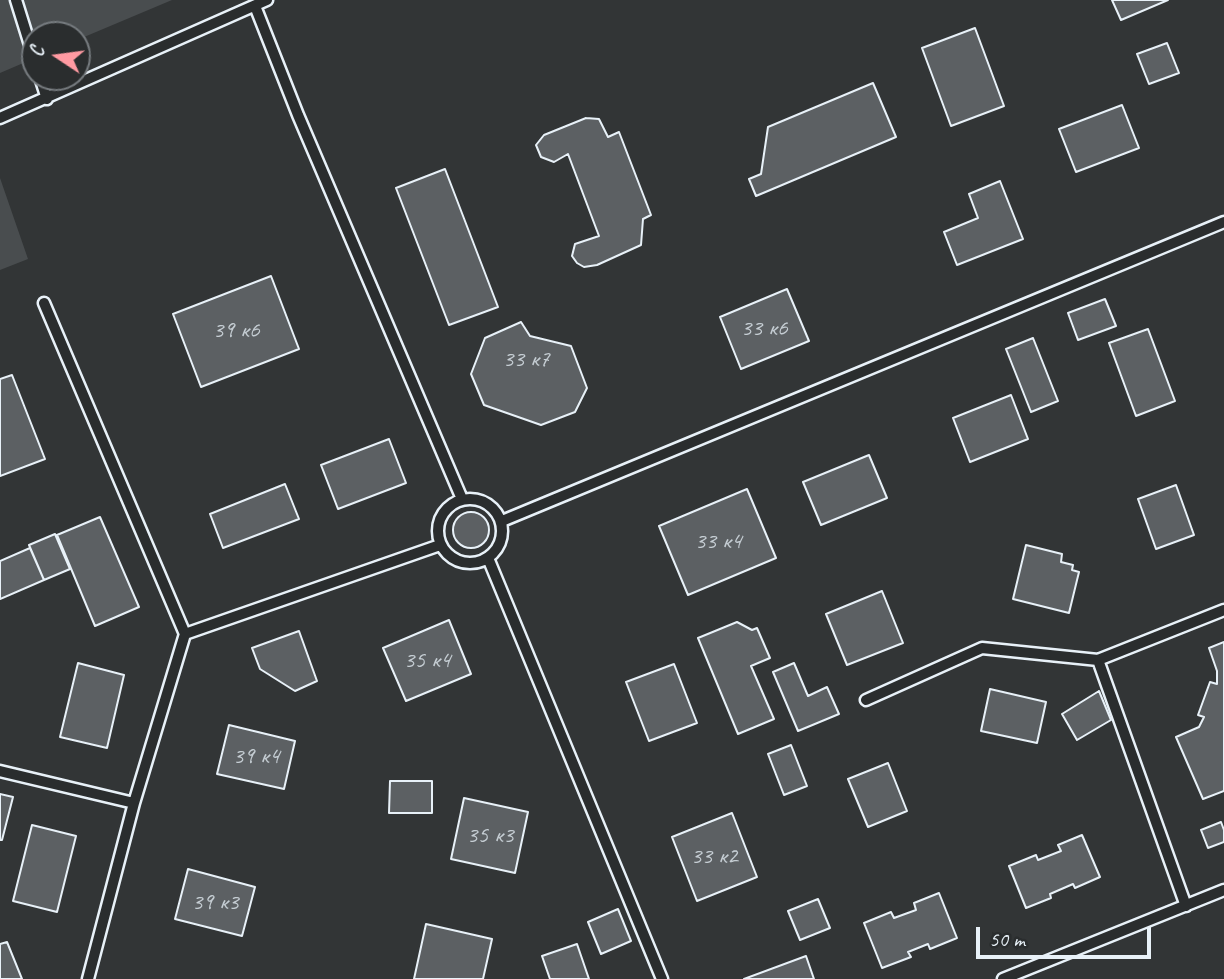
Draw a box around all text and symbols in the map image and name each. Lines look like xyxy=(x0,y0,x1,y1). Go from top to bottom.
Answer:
north arrow xyxy=(21,21,91,91)
text: С xyxy=(25,44,50,59)
house number: 33 к6 xyxy=(740,315,788,343)
house number: 39 к6 xyxy=(212,317,260,345)
house number: 33 к7 xyxy=(502,346,550,374)
house number: 33 к4 xyxy=(694,528,742,556)
house number: 35 к4 xyxy=(403,647,451,675)
house number: 39 к4 xyxy=(232,743,280,771)
house number: 35 к3 xyxy=(466,822,514,850)
house number: 33 к2 xyxy=(690,843,738,871)
house number: 39 к3 xyxy=(191,889,239,917)
scale bar xyxy=(979,912,1154,956)
text: 50 m xyxy=(989,926,1025,952)

